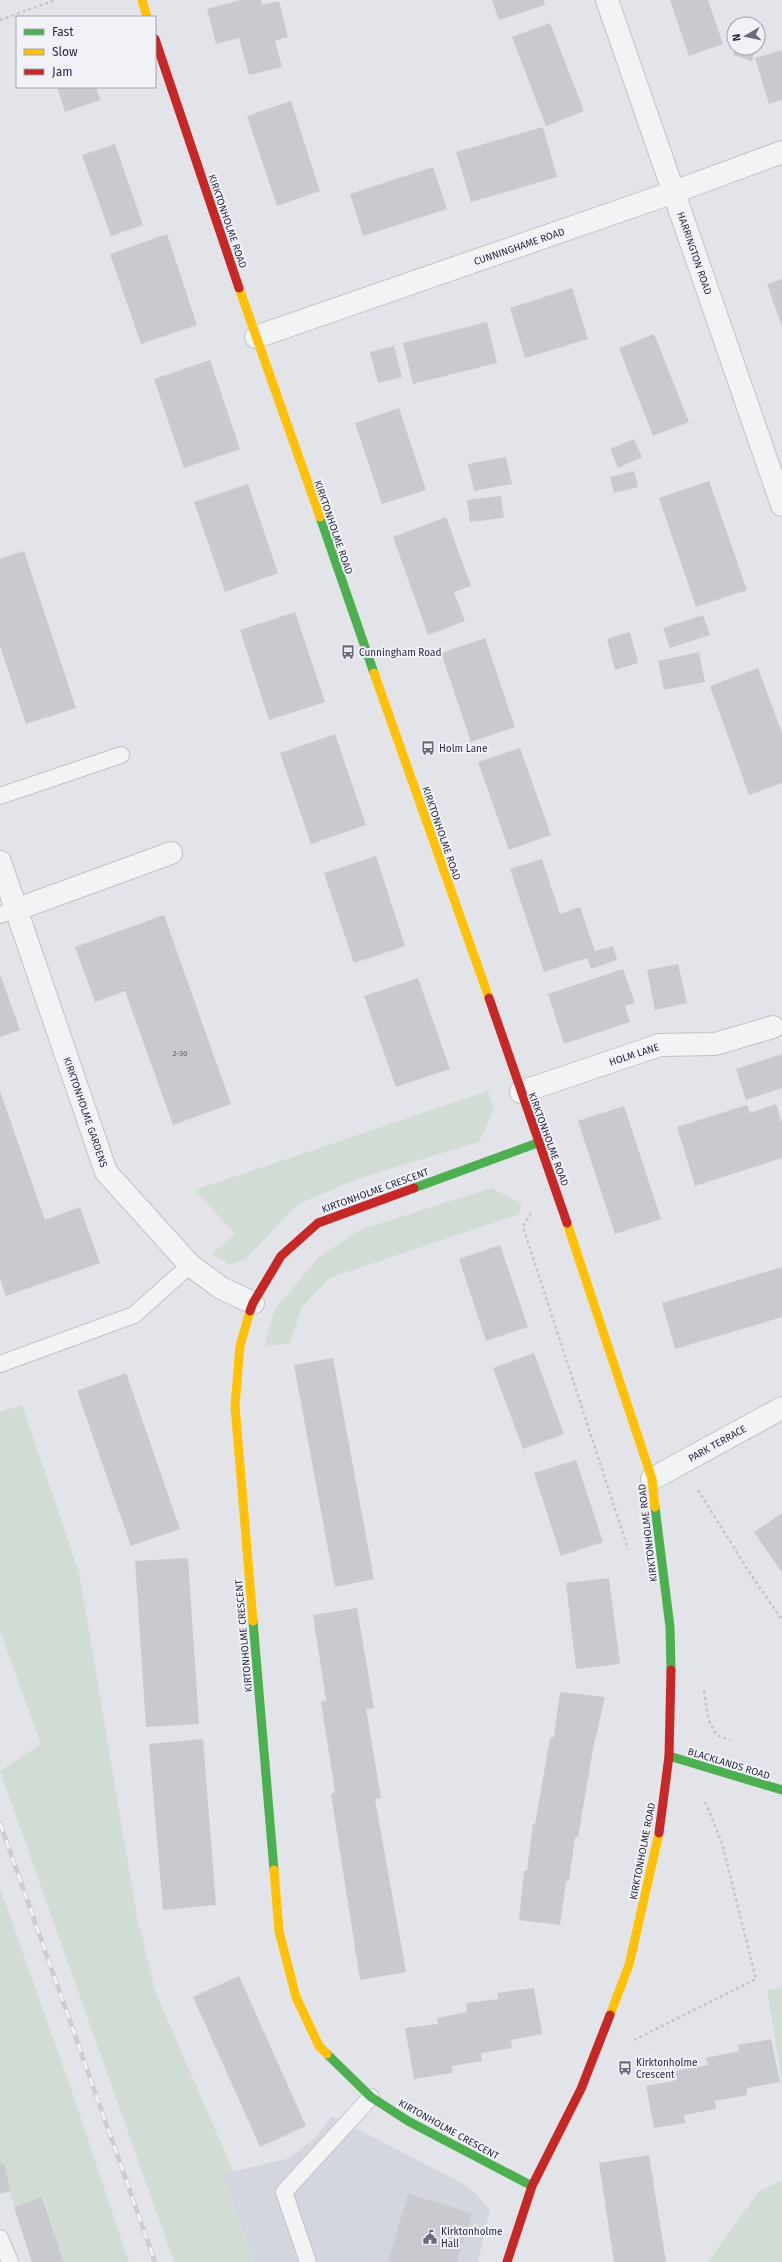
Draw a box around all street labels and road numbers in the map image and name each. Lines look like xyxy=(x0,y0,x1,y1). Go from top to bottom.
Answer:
street label: KIRKTONHOLME ROAD xyxy=(205,173,249,270)
street label: HARRINGTON ROAD xyxy=(674,210,714,296)
street label: CUNNINGHAME ROAD xyxy=(472,226,566,268)
street label: KIRKTONHOLME ROAD xyxy=(311,479,355,576)
street label: KIRKTONHOLME ROAD xyxy=(419,785,463,882)
street label: HOLM LANE xyxy=(608,1041,661,1069)
street label: KIRKTONHOLME GARDENS xyxy=(61,1056,110,1170)
street label: KIRKTONHOLME ROAD xyxy=(526,1091,571,1188)
street label: KIRTONHOLME CRESCENT xyxy=(320,1166,431,1216)
street label: PARK TERRACE xyxy=(686,1423,749,1465)
street label: KIRKTONHOLME ROAD xyxy=(636,1483,660,1583)
street label: KIRTONHOLME CRESCENT xyxy=(233,1578,255,1693)
street label: BLACKLANDS ROAD xyxy=(686,1746,771,1782)
street label: KIRKTONHOLME ROAD xyxy=(628,1802,658,1901)
street label: KIRTONHOLME CRESCENT xyxy=(396,2097,502,2163)

